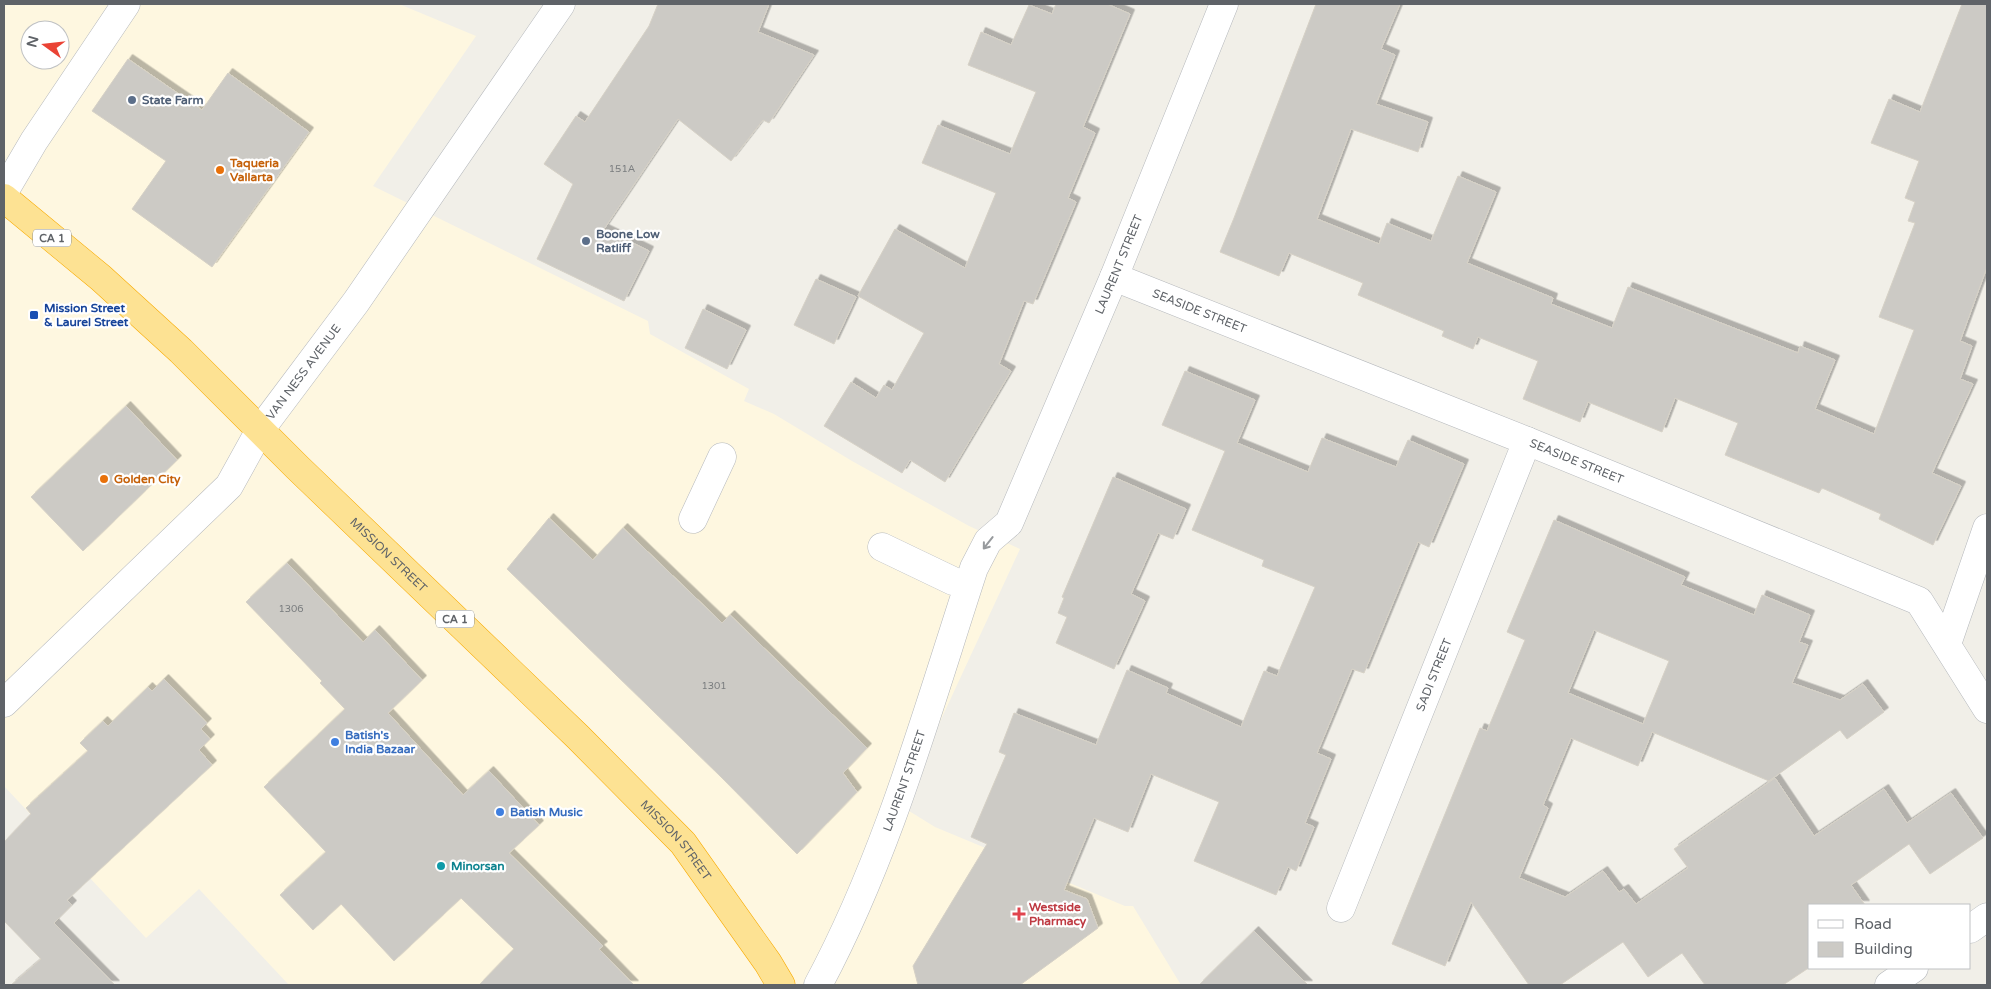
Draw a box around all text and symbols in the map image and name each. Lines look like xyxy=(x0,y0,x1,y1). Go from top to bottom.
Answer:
north arrow xyxy=(20,20,70,70)
text: N xyxy=(23,34,43,49)
place label: State Farm xyxy=(142,93,203,107)
marker: State Farm xyxy=(126,94,138,106)
place label: Taqueria Vallarta xyxy=(229,156,279,184)
house number: 151A xyxy=(609,163,635,175)
marker: Taqueria Vallarta xyxy=(214,164,226,176)
street label: LAURENT STREET xyxy=(1092,212,1146,316)
place label: Boone Low Ratliff xyxy=(596,227,660,255)
road number: CA 1 xyxy=(33,230,71,247)
marker: Boone Low Ratliff xyxy=(580,235,592,247)
street label: SEASIDE STREET xyxy=(1150,286,1249,336)
place label: Mission Street & Laurel Street xyxy=(44,301,129,329)
marker: Mission Street & Laurel Street xyxy=(28,309,40,321)
street label: VAN NESS AVENUE xyxy=(263,321,344,423)
street label: SEASIDE STREET xyxy=(1528,436,1626,487)
place label: Golden City xyxy=(114,472,181,487)
marker: Golden City xyxy=(98,473,110,485)
street label: MISSION STREET xyxy=(347,515,430,596)
one-way arrow xyxy=(983,536,994,549)
house number: 1306 xyxy=(278,603,304,615)
road number: CA 1 xyxy=(436,610,474,628)
street label: SADI STREET xyxy=(1413,636,1455,713)
house number: 1301 xyxy=(701,680,727,692)
place label: Batish's India Bazaar xyxy=(345,728,416,756)
street label: LAURENT STREET xyxy=(880,728,929,833)
marker: Batish's India Bazaar xyxy=(329,736,341,748)
street label: MISSION STREET xyxy=(638,797,714,883)
place label: Batish Music xyxy=(510,805,583,819)
marker: Batish Music xyxy=(494,806,506,818)
place label: Minorsan xyxy=(451,859,504,873)
marker: Minorsan xyxy=(435,860,447,872)
place label: Westside Pharmacy xyxy=(1029,900,1087,929)
legend xyxy=(1808,904,1971,969)
marker: Westside Pharmacy xyxy=(1013,908,1025,920)
text: Road xyxy=(1854,915,1892,933)
text: Building xyxy=(1854,940,1913,958)

